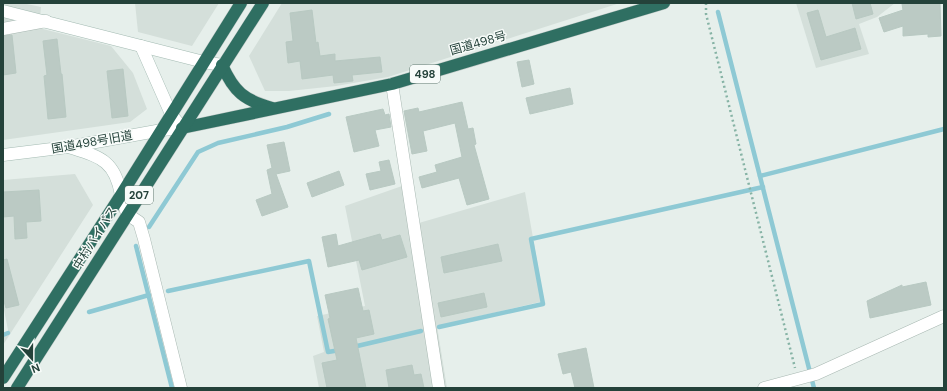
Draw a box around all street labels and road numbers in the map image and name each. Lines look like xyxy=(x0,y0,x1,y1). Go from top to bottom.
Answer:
street label: 国道498号 xyxy=(448,27,508,59)
road number: 498 xyxy=(410,65,440,83)
street label: 国道498号旧道 xyxy=(50,127,134,157)
road number: 207 xyxy=(125,186,153,204)
street label: 中村バイパス xyxy=(69,203,121,273)

